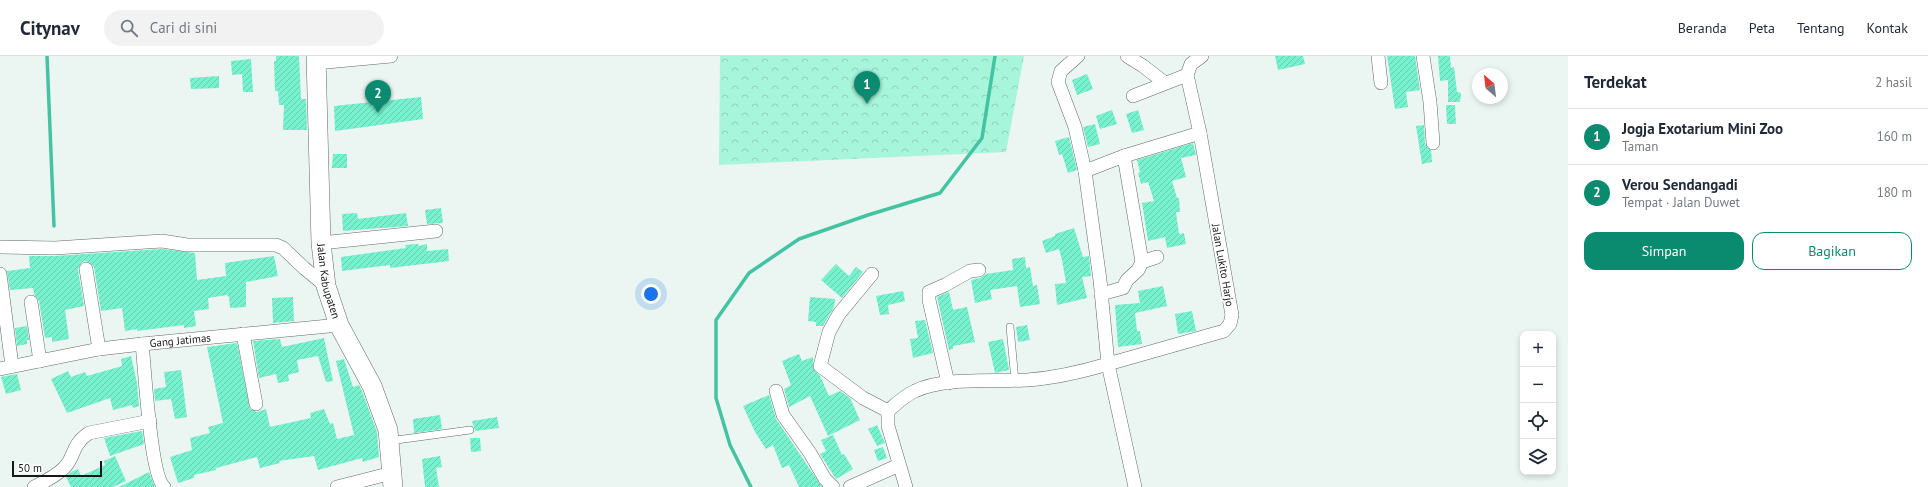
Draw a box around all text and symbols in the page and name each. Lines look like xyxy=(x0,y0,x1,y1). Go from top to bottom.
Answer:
search box xyxy=(104,10,384,46)
text: Citynav xyxy=(20,16,80,40)
icon: search xyxy=(118,17,140,39)
text: Cari di sini xyxy=(150,18,217,37)
text: Beranda xyxy=(1678,19,1727,37)
text: Peta xyxy=(1749,19,1775,37)
text: Tentang xyxy=(1797,19,1845,37)
text: Kontak xyxy=(1867,19,1908,37)
north arrow xyxy=(1472,68,1508,104)
pin: 1 xyxy=(854,71,880,104)
text: Terdekat xyxy=(1584,71,1647,93)
text: 2 hasil xyxy=(1875,74,1912,91)
pin: 2 xyxy=(365,80,391,113)
text: Jogja Exotarium Mini Zoo xyxy=(1622,119,1783,138)
text: 1 xyxy=(1593,128,1601,145)
text: 160 m xyxy=(1877,128,1912,145)
text: Taman xyxy=(1622,138,1658,155)
text: Verou Sendangadi xyxy=(1622,175,1738,194)
text: 2 xyxy=(1593,184,1601,201)
text: 180 m xyxy=(1877,184,1912,201)
text: Tempat · Jalan Duwet xyxy=(1622,194,1740,211)
street label: Jalan Lukito Harjo xyxy=(1209,222,1237,308)
button: Simpan xyxy=(1584,232,1744,270)
button: Bagikan xyxy=(1752,232,1912,270)
street label: Jalan Kabupaten xyxy=(314,242,343,320)
your location xyxy=(641,284,661,304)
street label: Gang Jatimas xyxy=(149,330,212,350)
map controls xyxy=(1520,331,1556,475)
button: + xyxy=(1520,331,1556,367)
button: − xyxy=(1520,367,1556,403)
button: locate xyxy=(1520,403,1556,439)
button: layers xyxy=(1520,439,1556,475)
scale bar xyxy=(12,459,102,478)
text: 50 m xyxy=(18,461,42,475)

